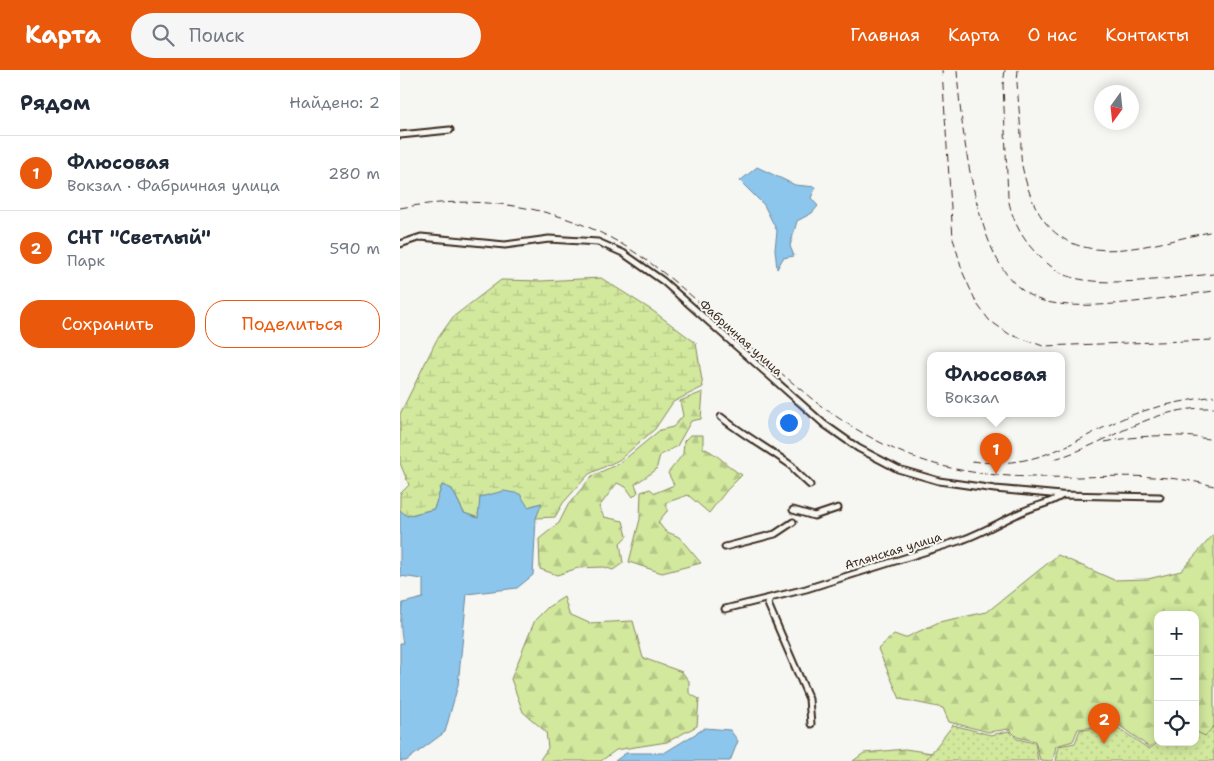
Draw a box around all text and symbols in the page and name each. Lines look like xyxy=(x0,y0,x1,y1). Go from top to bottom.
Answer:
search box xyxy=(131,13,481,58)
text: Карта xyxy=(25,19,101,51)
icon: search xyxy=(149,21,177,49)
text: Поиск xyxy=(189,23,244,48)
text: Главная xyxy=(850,23,920,47)
text: Карта xyxy=(948,23,1000,47)
text: О нас xyxy=(1028,23,1077,47)
text: Контакты xyxy=(1105,23,1189,47)
north arrow xyxy=(1094,85,1139,130)
text: Рядом xyxy=(20,89,90,117)
text: Найдено: 2 xyxy=(289,92,380,113)
text: Флюсовая xyxy=(67,150,170,175)
text: 1 xyxy=(32,163,40,184)
text: 280 m xyxy=(328,163,380,184)
text: Вокзал · Фабричная улица xyxy=(67,175,280,196)
text: СНТ "Светлый" xyxy=(67,225,211,250)
text: 2 xyxy=(30,238,42,259)
text: 590 m xyxy=(330,238,380,259)
text: Парк xyxy=(67,250,105,271)
street label: Фабричная улица xyxy=(696,296,787,380)
button: Сохранить xyxy=(20,300,195,348)
button: Поделиться xyxy=(205,300,380,348)
popup xyxy=(927,352,1065,417)
text: Флюсовая xyxy=(945,362,1047,387)
text: Вокзал xyxy=(945,387,999,408)
your location xyxy=(776,410,802,436)
pin: 1 xyxy=(980,433,1012,474)
street label: Атлянская улица xyxy=(843,529,944,573)
map controls xyxy=(1154,611,1199,746)
button: + xyxy=(1154,611,1199,656)
button: − xyxy=(1154,656,1199,701)
button: locate xyxy=(1154,701,1199,746)
pin: 2 xyxy=(1088,703,1120,744)

